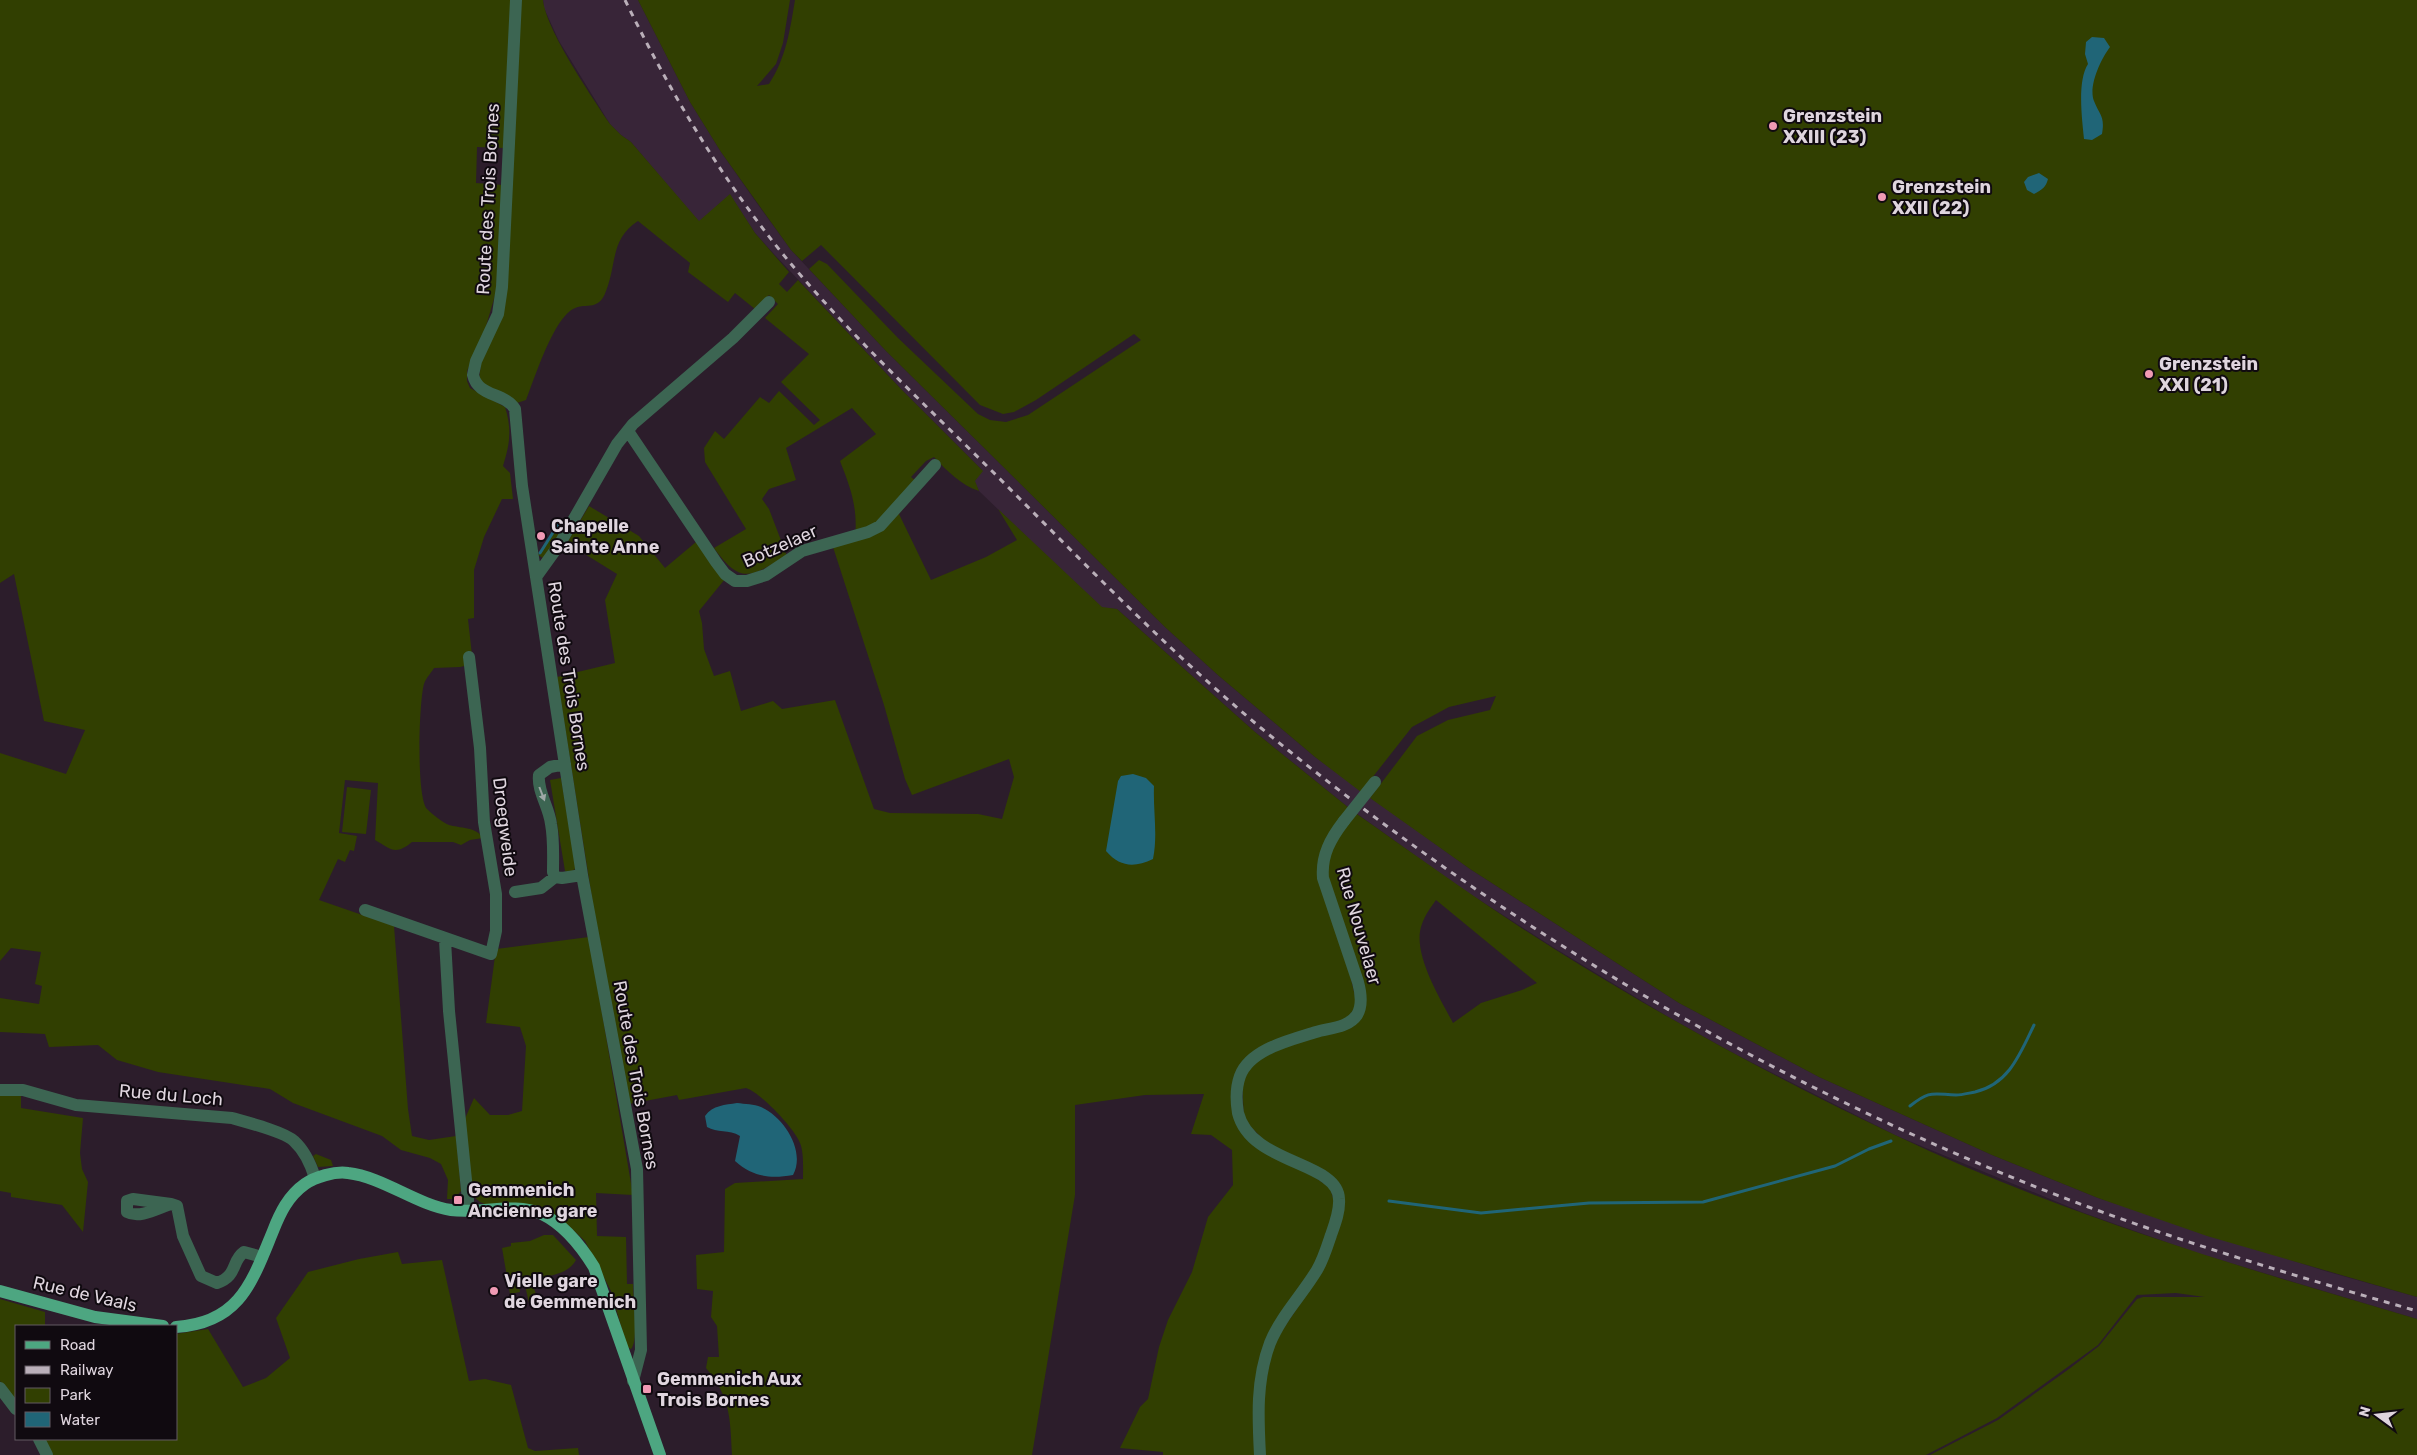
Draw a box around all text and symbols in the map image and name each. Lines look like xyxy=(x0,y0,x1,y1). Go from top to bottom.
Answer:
street label: Route des Trois Bornes xyxy=(472,103,504,295)
place label: Grenzstein XXIII (23) xyxy=(1783,105,1882,148)
marker: Grenzstein XXIII (23) xyxy=(1767,120,1779,132)
place label: Grenzstein XXII (22) xyxy=(1892,176,1991,219)
marker: Grenzstein XXII (22) xyxy=(1876,191,1888,203)
place label: Grenzstein XXI (21) xyxy=(2159,353,2258,396)
marker: Grenzstein XXI (21) xyxy=(2143,368,2155,380)
place label: Chapelle Sainte Anne xyxy=(551,515,660,558)
street label: Botzelaer xyxy=(739,520,821,572)
marker: Chapelle Sainte Anne xyxy=(535,530,547,542)
street label: Route des Trois Bornes xyxy=(543,580,595,772)
street label: Droegweide xyxy=(488,776,522,878)
one-way arrow xyxy=(539,787,547,802)
street label: Rue Nouvelaer xyxy=(1332,864,1386,988)
street label: Route des Trois Bornes xyxy=(609,979,663,1171)
street label: Rue du Loch xyxy=(118,1079,224,1111)
place label: Gemmenich Ancienne gare xyxy=(468,1179,598,1222)
marker: Gemmenich Ancienne gare xyxy=(452,1194,464,1206)
place label: Vielle gare de Gemmenich xyxy=(504,1270,636,1313)
street label: Rue de Vaals xyxy=(31,1271,139,1317)
marker: Vielle gare de Gemmenich xyxy=(488,1285,500,1297)
legend xyxy=(15,1325,178,1440)
text: Road xyxy=(60,1336,96,1354)
text: Railway xyxy=(60,1361,114,1379)
place label: Gemmenich Aux Trois Bornes xyxy=(657,1368,802,1411)
marker: Gemmenich Aux Trois Bornes xyxy=(641,1383,653,1395)
text: Park xyxy=(60,1386,91,1404)
north arrow xyxy=(2352,1390,2402,1440)
text: N xyxy=(2355,1405,2374,1419)
text: Water xyxy=(60,1411,100,1429)

